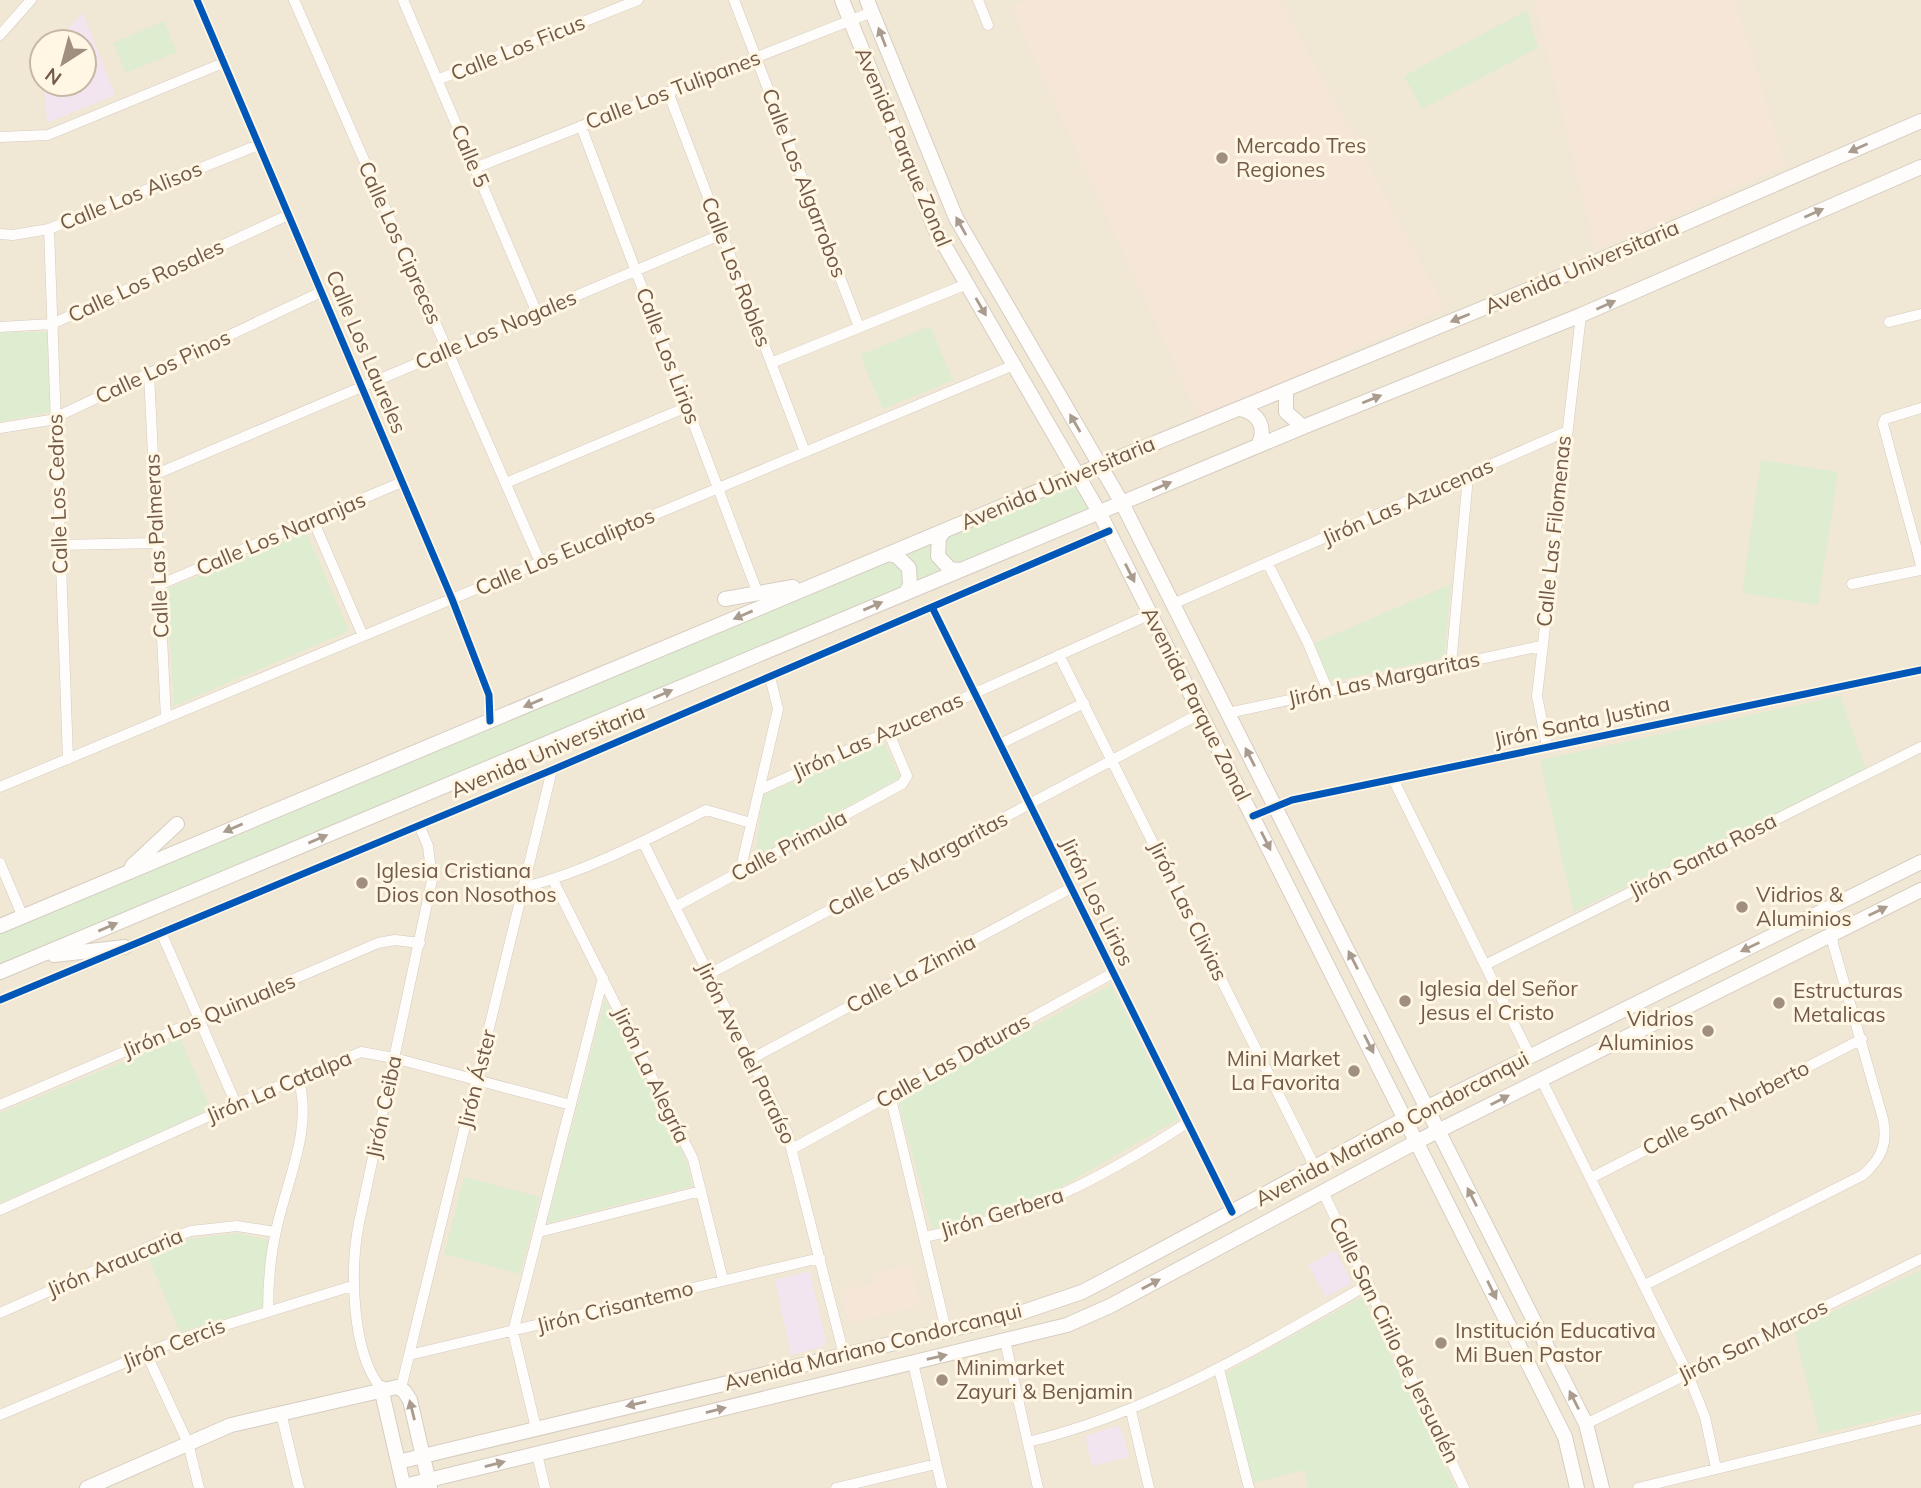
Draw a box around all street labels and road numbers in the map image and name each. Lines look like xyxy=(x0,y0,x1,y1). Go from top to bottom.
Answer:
street label: Calle Los Ficus xyxy=(447,8,589,86)
street label: Avenida Parque Zonal xyxy=(850,43,958,250)
street label: Calle Los Tulipanes xyxy=(581,44,764,134)
street label: Calle Los Algarrobos xyxy=(757,84,853,281)
street label: Calle 5 xyxy=(446,120,496,191)
street label: Calle Los Alisos xyxy=(56,155,206,235)
street label: Calle Los Cipreces xyxy=(353,157,449,328)
street label: Calle Los Robles xyxy=(696,193,777,350)
street label: Avenida Universitaria xyxy=(1481,213,1683,319)
street label: Calle Los Rosales xyxy=(64,233,228,328)
street label: Calle Los Laureles xyxy=(321,266,413,437)
street label: Calle Los Nogales xyxy=(411,283,580,375)
street label: Calle Los Lirios xyxy=(631,284,707,428)
street label: Calle Los Pinos xyxy=(91,323,234,409)
street label: Calle Los Cedros xyxy=(41,413,73,575)
street label: Avenida Universitaria xyxy=(957,429,1159,535)
street label: Calle Las Filomenas xyxy=(1530,434,1576,628)
street label: Jirón Las Azucenas xyxy=(1318,452,1497,550)
street label: Calle Las Palmeras xyxy=(138,453,174,639)
street label: Calle Los Naranjas xyxy=(192,486,369,581)
street label: Calle Los Eucaliptos xyxy=(471,502,658,601)
street label: Avenida Parque Zonal xyxy=(1137,602,1257,805)
street label: Jirón Las Margaritas xyxy=(1285,645,1482,711)
street label: Jirón Las Azucenas xyxy=(788,686,967,784)
street label: Jirón Santa Justina xyxy=(1491,690,1672,752)
street label: Avenida Universitaria xyxy=(447,697,649,803)
street label: Calle Primula xyxy=(726,804,851,887)
street label: Calle Las Margaritas xyxy=(823,805,1012,922)
street label: Jirón Santa Rosa xyxy=(1625,807,1781,903)
street label: Jirón Los Lirios xyxy=(1056,833,1140,970)
street label: Jirón Las Clivias xyxy=(1144,836,1234,985)
street label: Calle La Zinnia xyxy=(841,928,980,1018)
street label: Jirón Ave del Paraíso xyxy=(691,957,802,1148)
street label: Jirón Los Quinuales xyxy=(118,967,299,1063)
street label: Jirón La Alegría xyxy=(608,1002,696,1147)
street label: Calle Las Daturas xyxy=(871,1007,1034,1113)
street label: Jirón Áster xyxy=(451,1026,501,1131)
street label: Jirón La Catalpa xyxy=(202,1044,355,1128)
street label: Avenida Mariano Condorcanqui xyxy=(1250,1045,1533,1211)
street label: Jirón Ceiba xyxy=(359,1053,407,1161)
street label: Calle San Norberto xyxy=(1638,1054,1813,1160)
street label: Jirón Gerbera xyxy=(937,1181,1067,1243)
street label: Calle San Cirilo de Jersualén xyxy=(1324,1212,1466,1467)
street label: Jirón Araucaria xyxy=(43,1222,186,1302)
street label: Jirón Crisantemo xyxy=(534,1274,696,1338)
street label: Jirón San Marcos xyxy=(1673,1293,1832,1388)
street label: Avenida Mariano Condorcanqui xyxy=(721,1296,1024,1396)
street label: Jirón Cercis xyxy=(119,1312,228,1374)

